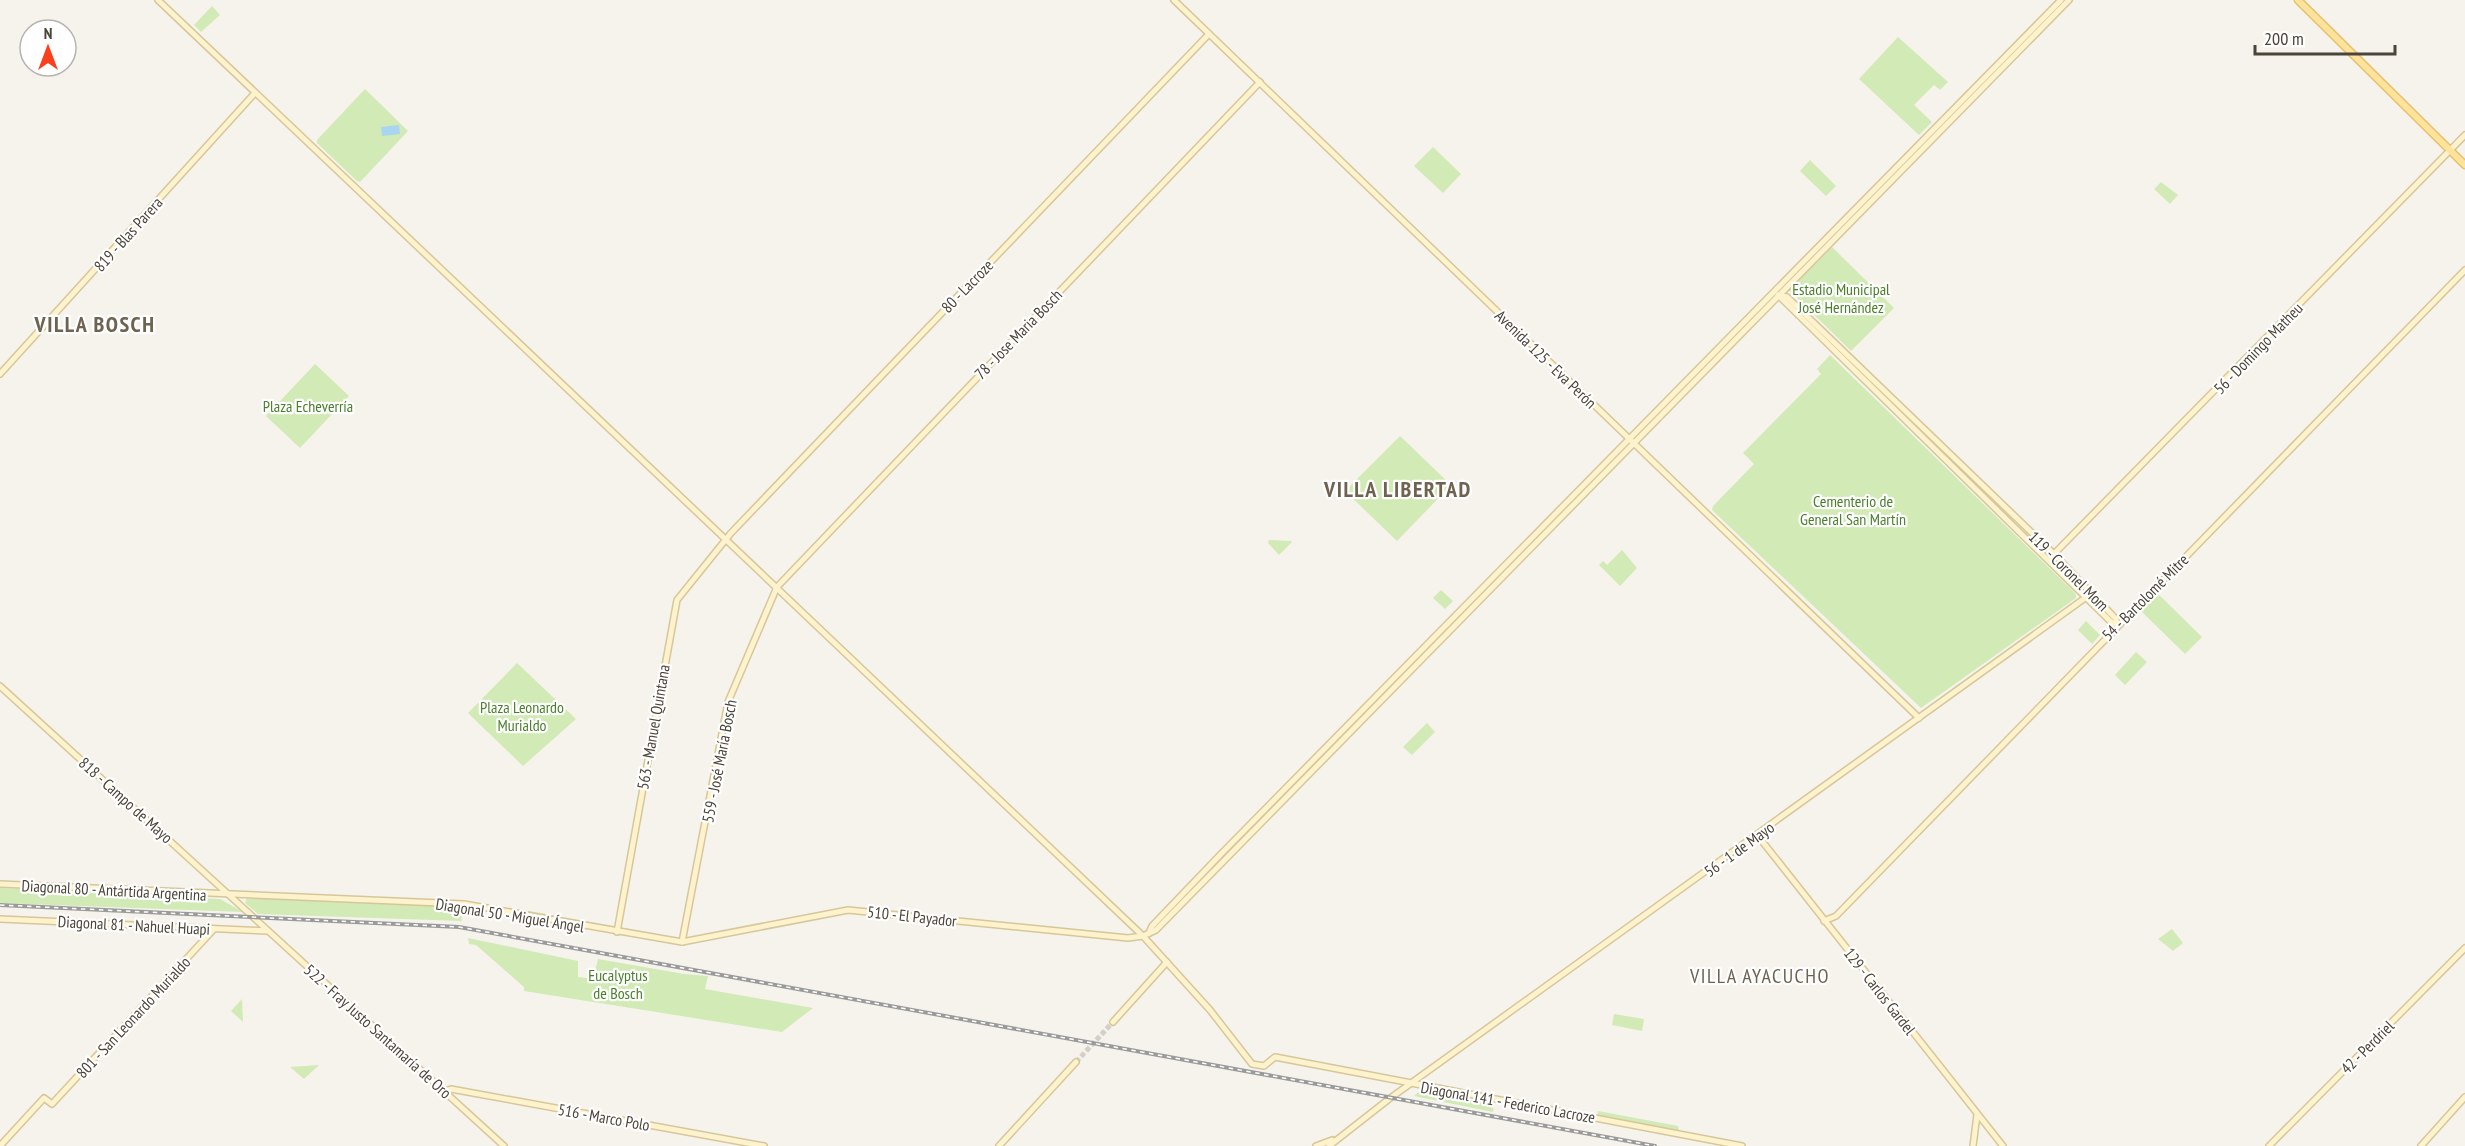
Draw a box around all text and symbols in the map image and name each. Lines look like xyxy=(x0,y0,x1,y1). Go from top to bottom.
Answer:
north arrow xyxy=(18,18,78,78)
scale bar xyxy=(2255,18,2394,56)
text: N xyxy=(44,23,52,43)
text: 200 m xyxy=(2264,27,2304,50)
street label: 819 - Blas Parera xyxy=(89,193,167,275)
street label: 80 - Lacroze xyxy=(937,255,997,317)
park label: Estadio Municipal José Hernández xyxy=(1792,279,1890,317)
street label: 78 - Jose Maria Bosch xyxy=(970,285,1066,383)
street label: 56 - Domingo Matheu xyxy=(2209,298,2307,398)
street label: Avenida 125 - Eva Perón xyxy=(1491,305,1601,413)
district label: VILLA BOSCH xyxy=(34,310,155,338)
park label: Plaza Echeverría xyxy=(263,396,353,416)
district label: VILLA LIBERTAD xyxy=(1323,475,1472,503)
park label: Cementerio de General San Martín xyxy=(1800,491,1906,529)
street label: 119 - Coronel Mom xyxy=(2025,527,2113,615)
street label: 54 - Bartolomé Mitre xyxy=(2097,549,2193,645)
street label: 563 - Manuel Quintana xyxy=(632,663,674,791)
park label: Plaza Leonardo Murialdo xyxy=(480,697,564,735)
street label: 559 - José María Bosch xyxy=(697,698,741,824)
street label: 818 - Campo de Mayo xyxy=(75,753,177,847)
street label: 56 - 1 de Mayo xyxy=(1700,817,1778,881)
street label: Diagonal 80 - Antártida Argentina xyxy=(21,875,207,905)
street label: Diagonal 50 - Miguel Ángel xyxy=(434,893,586,937)
street label: 510 - El Payador xyxy=(866,901,958,931)
street label: Diagonal 81 - Nahuel Huapi xyxy=(57,911,211,939)
street label: 129 - Carlos Gardel xyxy=(1840,943,1920,1039)
street label: 801 - San Leonardo Murialdo xyxy=(72,952,195,1082)
street label: 522 - Fray Justo Santamaría de Oro xyxy=(300,959,456,1103)
district label: VILLA AYACUCHO xyxy=(1689,963,1830,989)
park label: Eucalyptus de Bosch xyxy=(588,965,648,1003)
street label: 42 - Perdriel xyxy=(2336,1016,2398,1078)
street label: Diagonal 141 - Federico Lacroze xyxy=(1419,1077,1597,1127)
street label: 516 - Marco Polo xyxy=(557,1099,652,1135)

